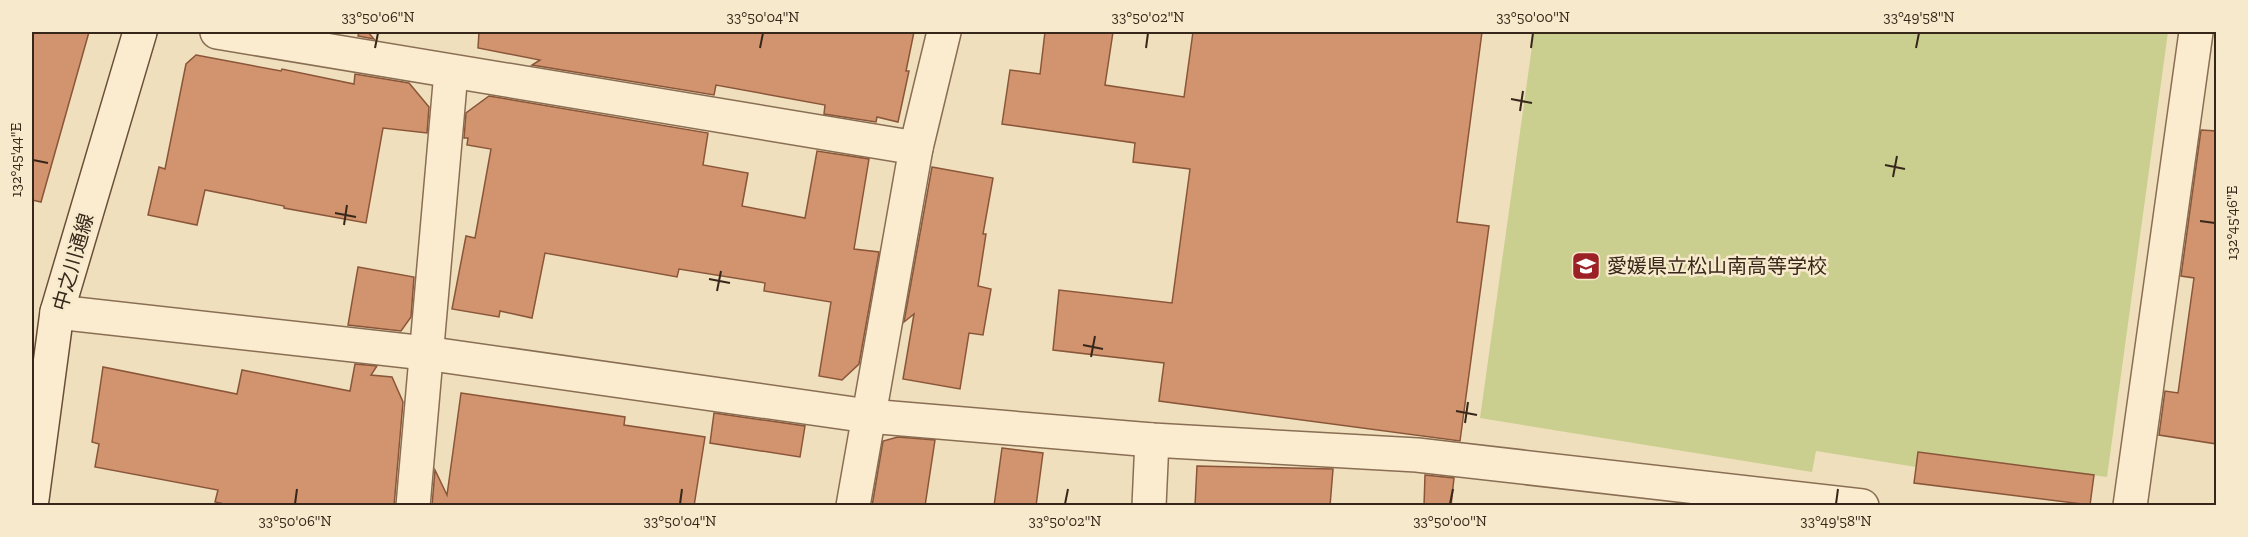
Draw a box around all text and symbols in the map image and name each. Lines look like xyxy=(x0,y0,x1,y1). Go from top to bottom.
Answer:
text: 33°50'06"N xyxy=(341,8,415,26)
text: 33°50'04"N xyxy=(727,8,799,26)
text: 33°50'02"N xyxy=(1112,8,1184,26)
text: 33°50'00"N xyxy=(1496,8,1570,26)
text: 33°49'58"N xyxy=(1883,8,1955,26)
text: 132°45'44"E xyxy=(7,123,25,197)
text: 132°45'46"E xyxy=(2223,185,2241,260)
street label: 中之川通線 xyxy=(48,211,98,313)
school or university icon: 愛媛県立松山南高等学校 xyxy=(1570,250,1602,282)
place label: 愛媛県立松山南高等学校 xyxy=(1607,254,1827,278)
text: 33°50'06"N xyxy=(258,512,332,530)
text: 33°50'04"N xyxy=(644,512,716,530)
text: 33°50'02"N xyxy=(1029,512,1101,530)
text: 33°50'00"N xyxy=(1413,512,1487,530)
text: 33°49'58"N xyxy=(1800,512,1872,530)

